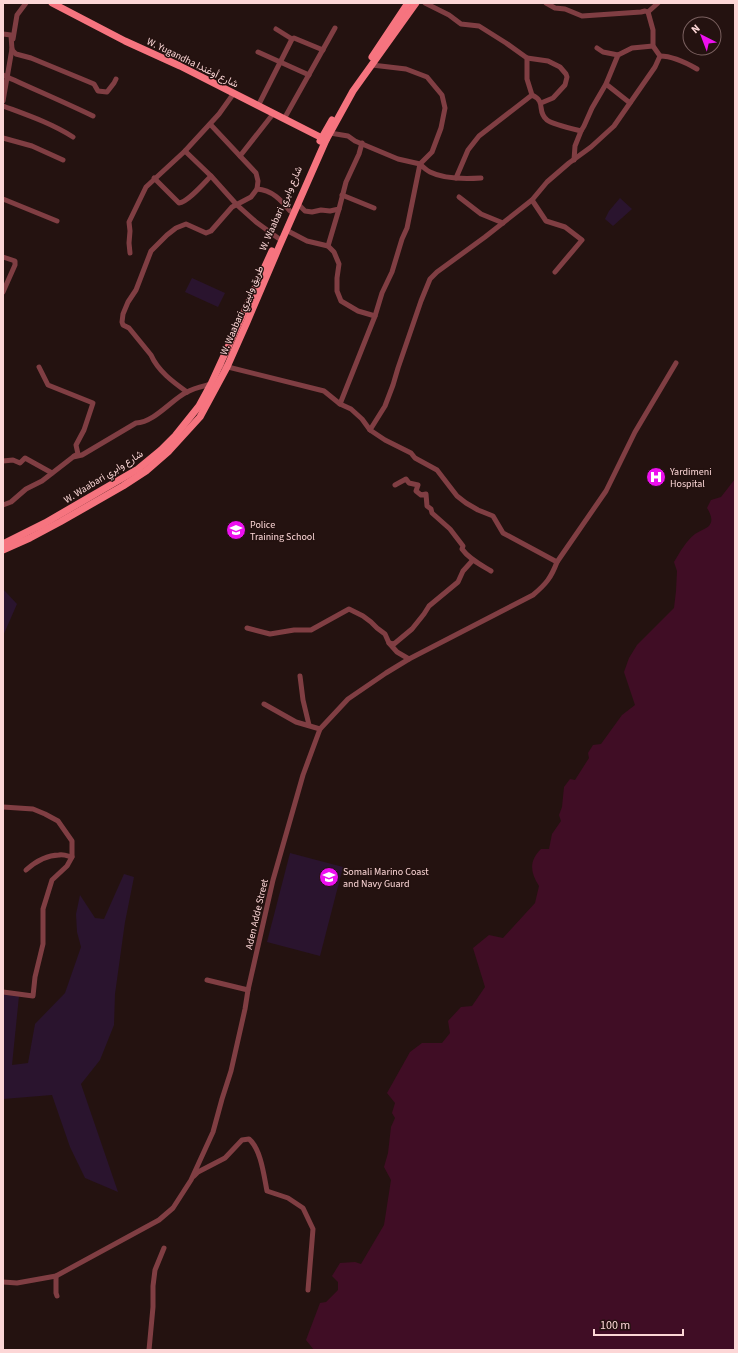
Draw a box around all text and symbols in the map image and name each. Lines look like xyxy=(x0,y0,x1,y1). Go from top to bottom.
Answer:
north arrow xyxy=(682,16,722,56)
text: N xyxy=(688,21,703,37)
street label: W. Yugandha شارع أوغندا xyxy=(144,35,241,91)
street label: W. Waabari شارع وابري xyxy=(256,164,307,253)
street label: W. Waabari طريق وابيري xyxy=(217,263,268,358)
street label: W. Waabari شارع وابري xyxy=(61,447,146,508)
place label: Yardimeni Hospital xyxy=(669,465,712,491)
hospital icon: Yardimeni Hospital xyxy=(645,466,667,488)
place label: Police Training School xyxy=(250,518,315,544)
school or university icon: Police Training School xyxy=(225,519,247,541)
place label: Somali Marino Coast and Navy Guard xyxy=(343,865,429,891)
school or university icon: Somali Marino Coast and Navy Guard xyxy=(318,866,340,888)
street label: Aden Adde Street xyxy=(242,877,272,951)
scale bar xyxy=(594,1311,683,1337)
text: 100 m xyxy=(600,1317,630,1334)

